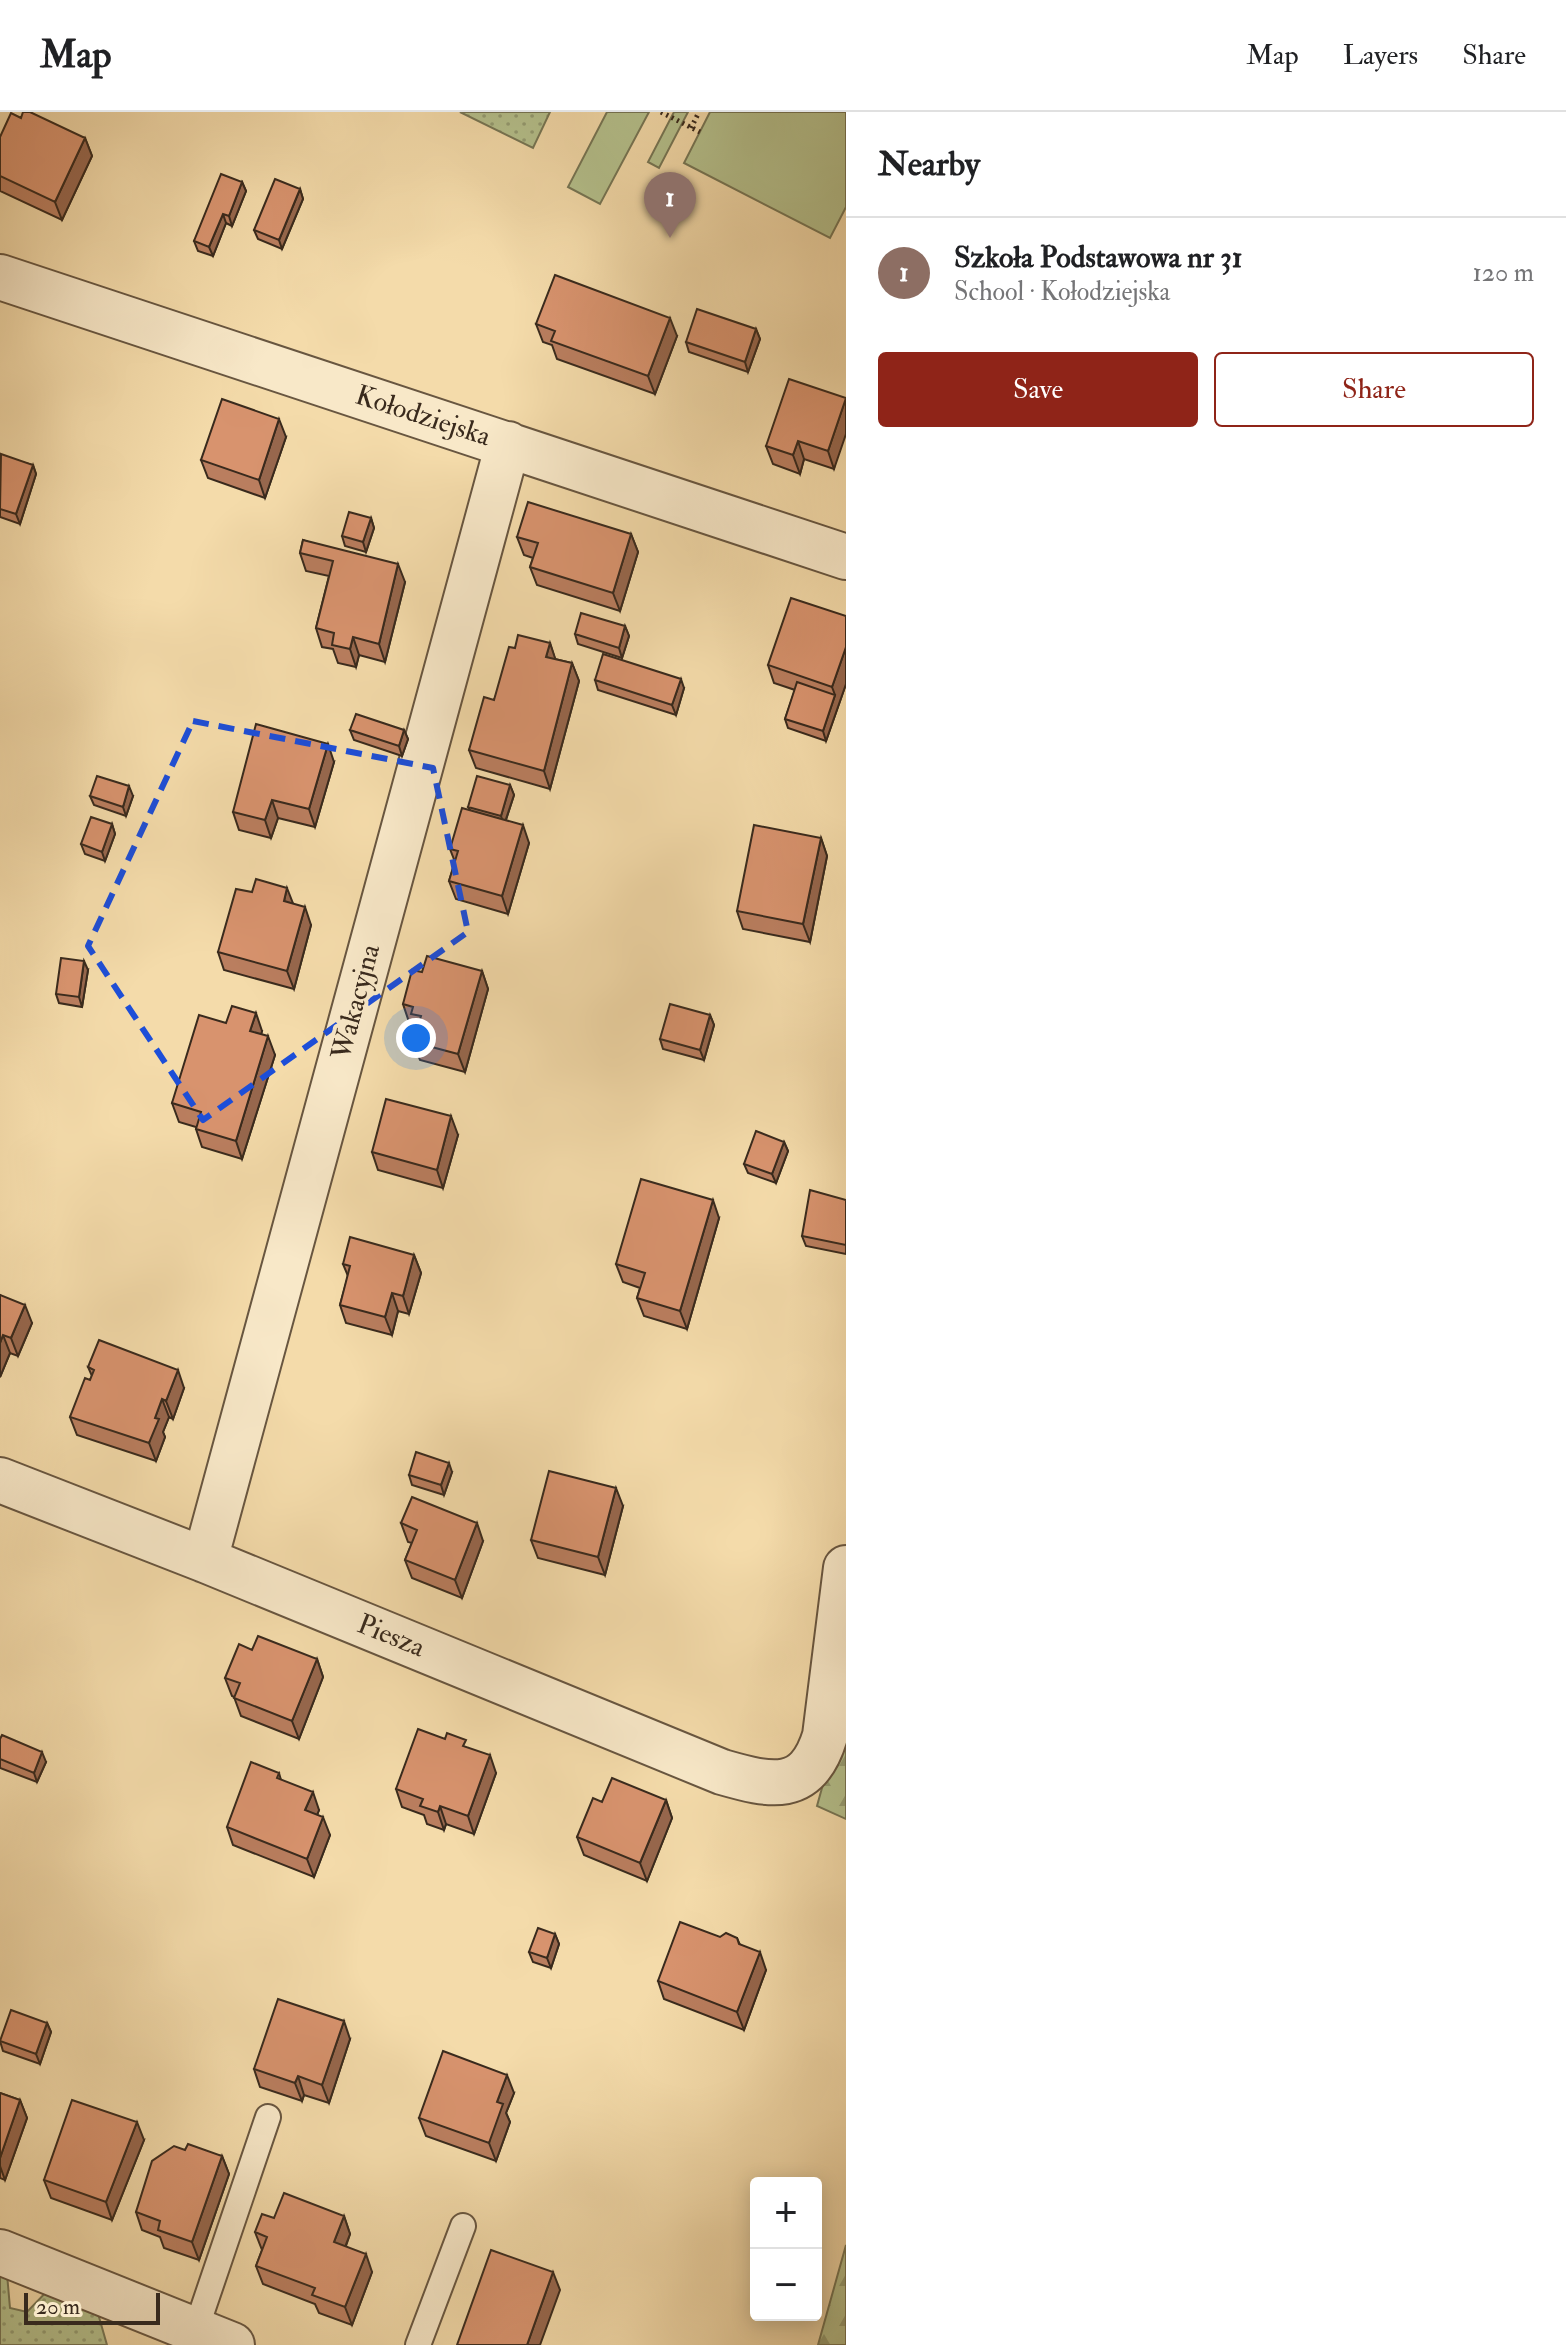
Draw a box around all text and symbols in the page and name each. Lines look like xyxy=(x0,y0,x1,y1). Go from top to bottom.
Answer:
text: Map xyxy=(40,31,111,79)
text: Map xyxy=(1246,38,1299,73)
text: Layers xyxy=(1343,38,1418,73)
text: Share xyxy=(1462,38,1526,73)
text: Nearby xyxy=(878,143,980,186)
pin: 1 xyxy=(644,172,696,238)
text: Szkoła Podstawowa nr 31 xyxy=(954,239,1242,276)
text: 1 xyxy=(899,257,909,289)
text: 120 m xyxy=(1473,257,1534,289)
text: School · Kołodziejska xyxy=(954,276,1170,308)
button: Save xyxy=(878,352,1198,427)
button: Share xyxy=(1214,352,1534,427)
street label: Kołodziejska xyxy=(351,378,495,454)
street label: Wakacyjna xyxy=(324,940,388,1065)
your location xyxy=(396,1018,436,1058)
street label: Piesza xyxy=(352,1607,430,1666)
map controls xyxy=(750,2177,822,2321)
button: + xyxy=(750,2177,822,2249)
button: − xyxy=(750,2249,822,2321)
scale bar xyxy=(24,2289,160,2325)
text: 20 m xyxy=(36,2293,80,2321)

